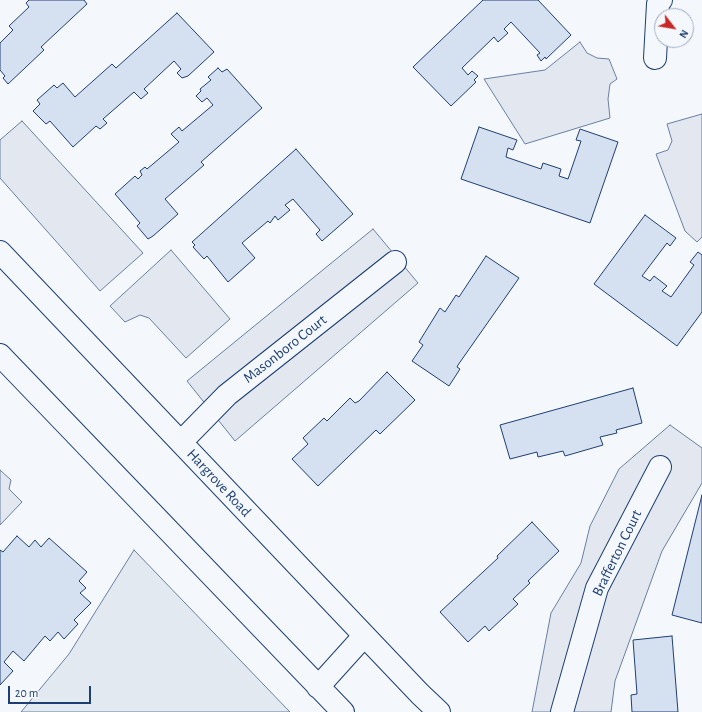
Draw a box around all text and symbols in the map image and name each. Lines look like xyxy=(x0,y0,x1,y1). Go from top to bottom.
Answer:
north arrow xyxy=(654,8,694,48)
text: N xyxy=(677,28,691,40)
street label: Masonboro Court xyxy=(240,311,330,387)
street label: Hargrove Road xyxy=(183,445,255,521)
street label: Brafferton Court xyxy=(588,507,646,599)
scale bar xyxy=(10,678,93,704)
text: 20 m xyxy=(15,687,38,699)

